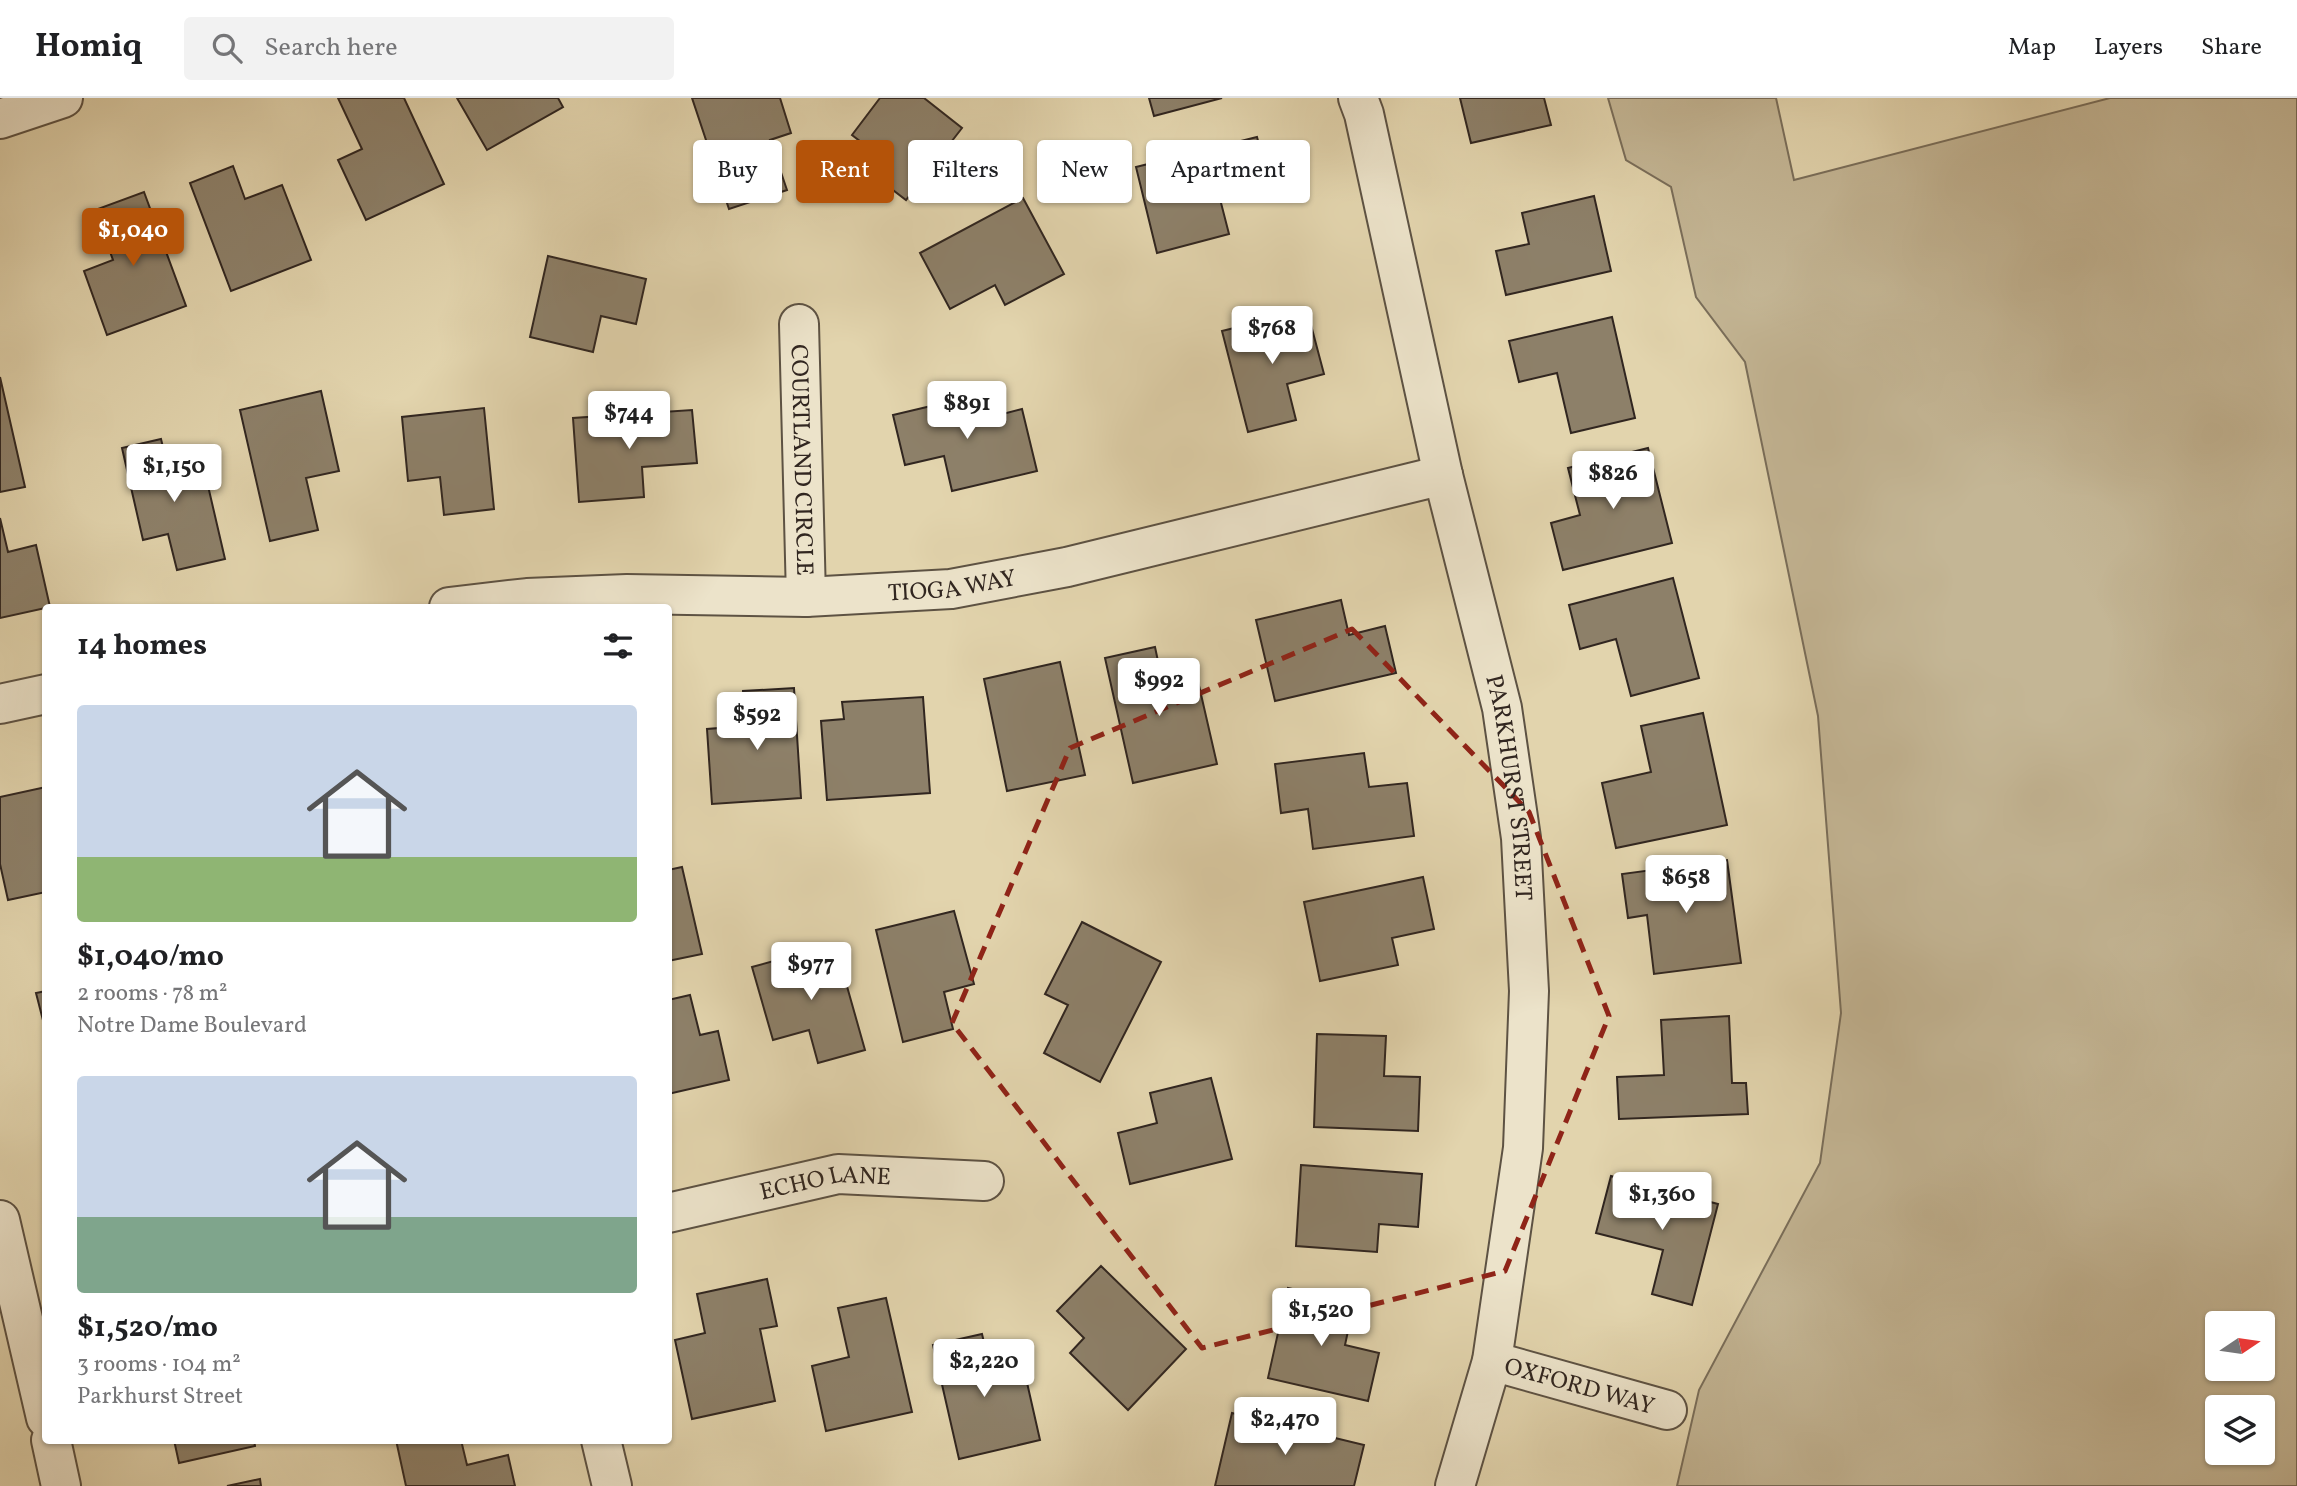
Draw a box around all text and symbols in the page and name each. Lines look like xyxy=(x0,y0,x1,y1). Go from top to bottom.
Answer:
search box xyxy=(184,17,674,80)
text: Homiq xyxy=(35,25,142,71)
icon: search xyxy=(208,29,246,67)
text: Search here xyxy=(264,30,397,66)
text: Map xyxy=(2008,31,2056,65)
text: Layers xyxy=(2094,31,2163,65)
text: Share xyxy=(2201,31,2262,65)
chip: Buy xyxy=(693,140,782,203)
chip: Rent xyxy=(796,140,894,203)
chip: Filters xyxy=(908,140,1023,203)
chip: New xyxy=(1037,140,1132,203)
chip: Apartment xyxy=(1146,140,1310,203)
pin: $1,040 xyxy=(76,208,190,268)
text: $1,040 xyxy=(98,215,168,247)
pin: $768 xyxy=(1231,306,1313,366)
text: $768 xyxy=(1248,313,1296,345)
street label: COURTLAND CIRCLE xyxy=(781,344,820,576)
pin: $891 xyxy=(926,382,1008,441)
text: $891 xyxy=(943,388,991,420)
pin: $744 xyxy=(588,392,670,451)
text: $744 xyxy=(604,398,654,430)
pin: $1,150 xyxy=(117,444,231,504)
text: $1,150 xyxy=(143,451,205,483)
pin: $826 xyxy=(1572,452,1654,511)
text: $826 xyxy=(1588,458,1638,490)
street label: TIOGA WAY xyxy=(887,562,1019,611)
text: 14 homes xyxy=(77,625,207,667)
icon: filters xyxy=(599,627,637,665)
pin: $992 xyxy=(1118,658,1200,718)
text: $992 xyxy=(1134,665,1184,697)
street label: PARKHURST STREET xyxy=(1475,671,1539,902)
pin: $592 xyxy=(716,692,798,752)
text: $592 xyxy=(733,699,781,731)
icon: home xyxy=(294,751,420,877)
pin: $658 xyxy=(1645,856,1727,915)
text: $658 xyxy=(1661,862,1711,894)
text: $1,040/mo xyxy=(77,936,224,978)
pin: $977 xyxy=(770,942,852,1002)
text: $977 xyxy=(787,949,835,981)
text: 2 rooms · 78 m² xyxy=(77,978,228,1010)
text: Notre Dame Boulevard xyxy=(77,1010,307,1042)
icon: home xyxy=(294,1122,420,1248)
street label: ECHO LANE xyxy=(757,1158,892,1210)
pin: $1,360 xyxy=(1605,1172,1719,1232)
text: $1,360 xyxy=(1629,1179,1695,1211)
pin: $1,520 xyxy=(1264,1288,1378,1348)
text: $1,520 xyxy=(1288,1295,1354,1327)
text: $1,520/mo xyxy=(77,1307,218,1349)
north arrow xyxy=(2205,1311,2275,1381)
map controls xyxy=(2205,1311,2275,1465)
pin: $2,220 xyxy=(927,1340,1041,1399)
text: $2,220 xyxy=(949,1346,1019,1378)
text: 3 rooms · 104 m² xyxy=(77,1349,241,1381)
street label: OXFORD WAY xyxy=(1500,1350,1658,1425)
text: Parkhurst Street xyxy=(77,1381,243,1413)
button: layers xyxy=(2205,1395,2275,1465)
pin: $2,470 xyxy=(1228,1398,1342,1457)
text: $2,470 xyxy=(1250,1404,1320,1436)

